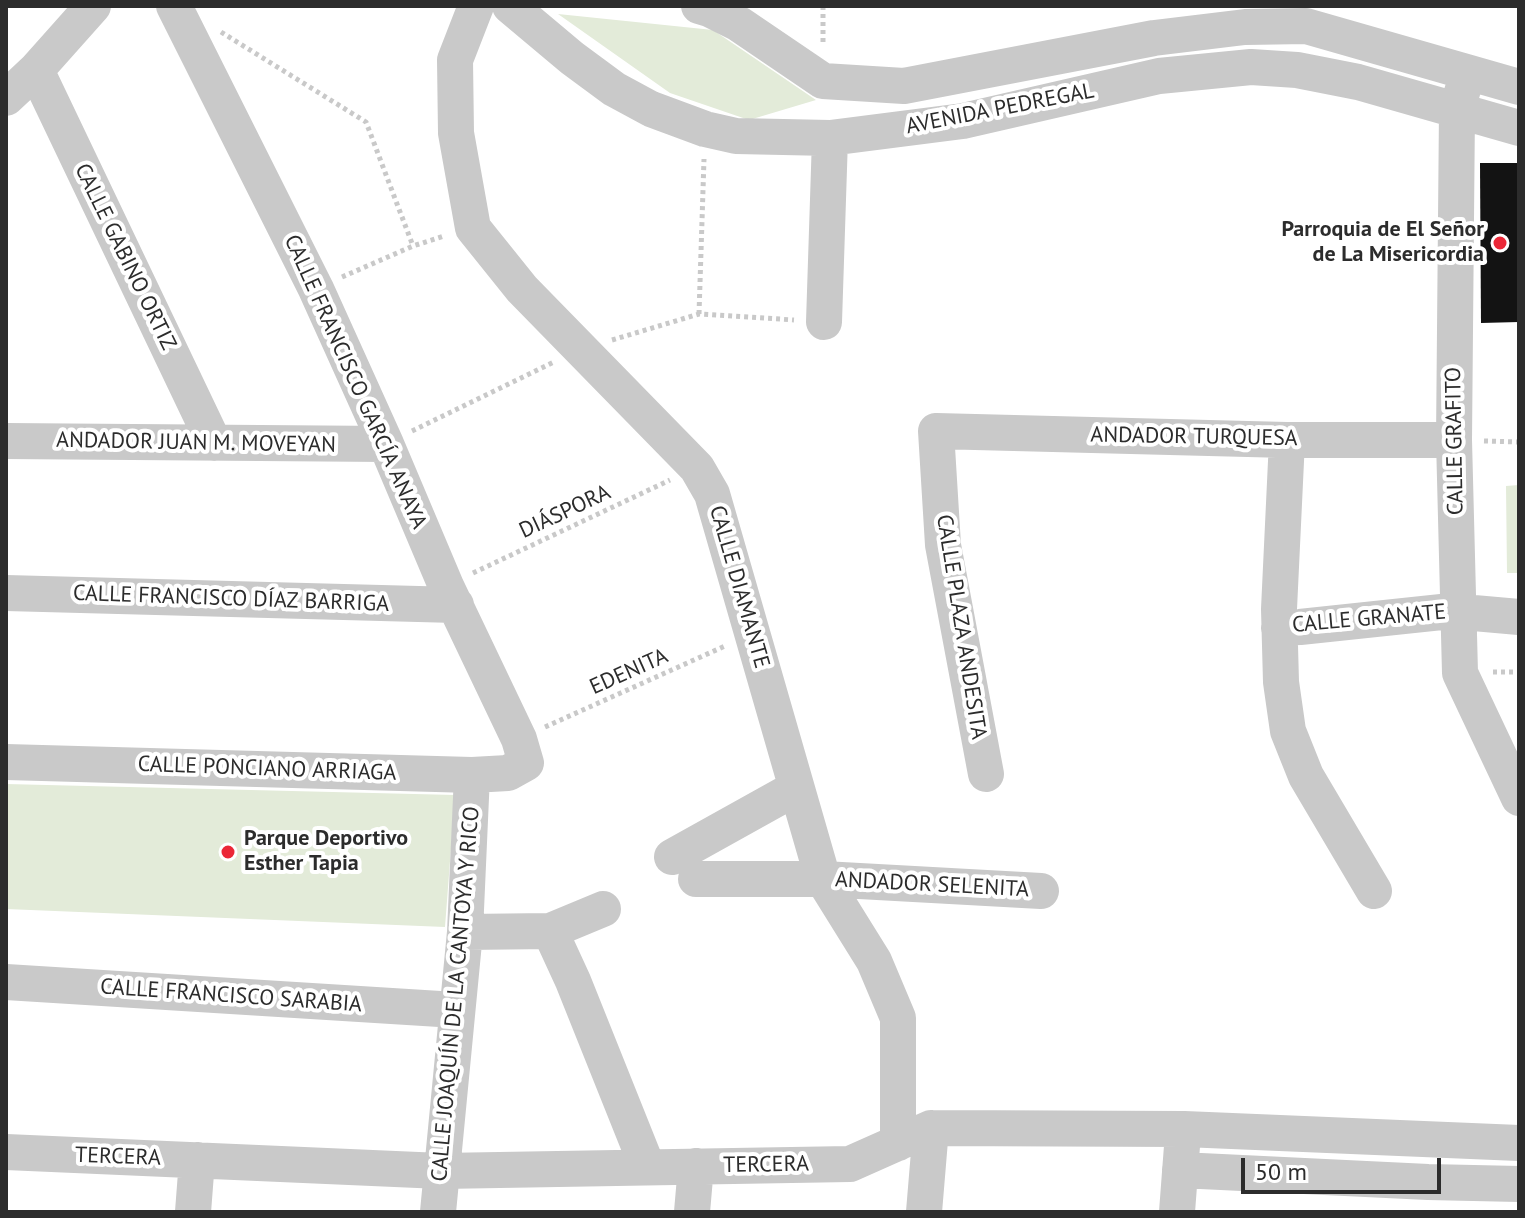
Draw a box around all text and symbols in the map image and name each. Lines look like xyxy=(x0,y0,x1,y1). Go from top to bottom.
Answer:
street label: AVENIDA PEDREGAL xyxy=(904,78,1096,140)
street label: CALLE GABINO ORTIZ xyxy=(68,160,182,354)
place label: Parroquia de El Señor de La Misericordia xyxy=(1281,217,1484,268)
street label: CALLE FRANCISCO GARCÍA ANAYA xyxy=(278,231,432,533)
marker: Parroquia de El Señor de La Misericordia xyxy=(1491,234,1509,252)
street label: CALLE GRAFITO xyxy=(1441,367,1469,515)
street label: ANDADOR TURQUESA xyxy=(1090,422,1298,452)
street label: ANDADOR JUAN M. MOVEYAN xyxy=(56,427,336,459)
street label: DIÁSPORA xyxy=(515,479,615,545)
street label: CALLE DIAMANTE xyxy=(703,503,775,671)
street label: CALLE PLAZA ANDESITA xyxy=(930,513,992,741)
street label: CALLE FRANCISCO DÍAZ BARRIGA xyxy=(73,580,389,618)
street label: CALLE GRANATE xyxy=(1291,599,1447,639)
street label: EDENITA xyxy=(586,643,672,701)
street label: CALLE PONCIANO ARRIAGA xyxy=(137,751,397,787)
street label: CALLE JOAQUÍN DE LA CANTOYA Y RICO xyxy=(426,805,486,1183)
place label: Parque Deportivo Esther Tapia xyxy=(244,826,408,878)
marker: Parque Deportivo Esther Tapia xyxy=(219,843,237,861)
street label: ANDADOR SELENITA xyxy=(834,867,1030,903)
street label: CALLE FRANCISCO SARABIA xyxy=(99,974,363,1018)
street label: TERCERA xyxy=(75,1142,161,1172)
scale bar xyxy=(1245,1142,1445,1192)
street label: TERCERA xyxy=(723,1151,809,1179)
text: 50 m xyxy=(1255,1156,1307,1187)

